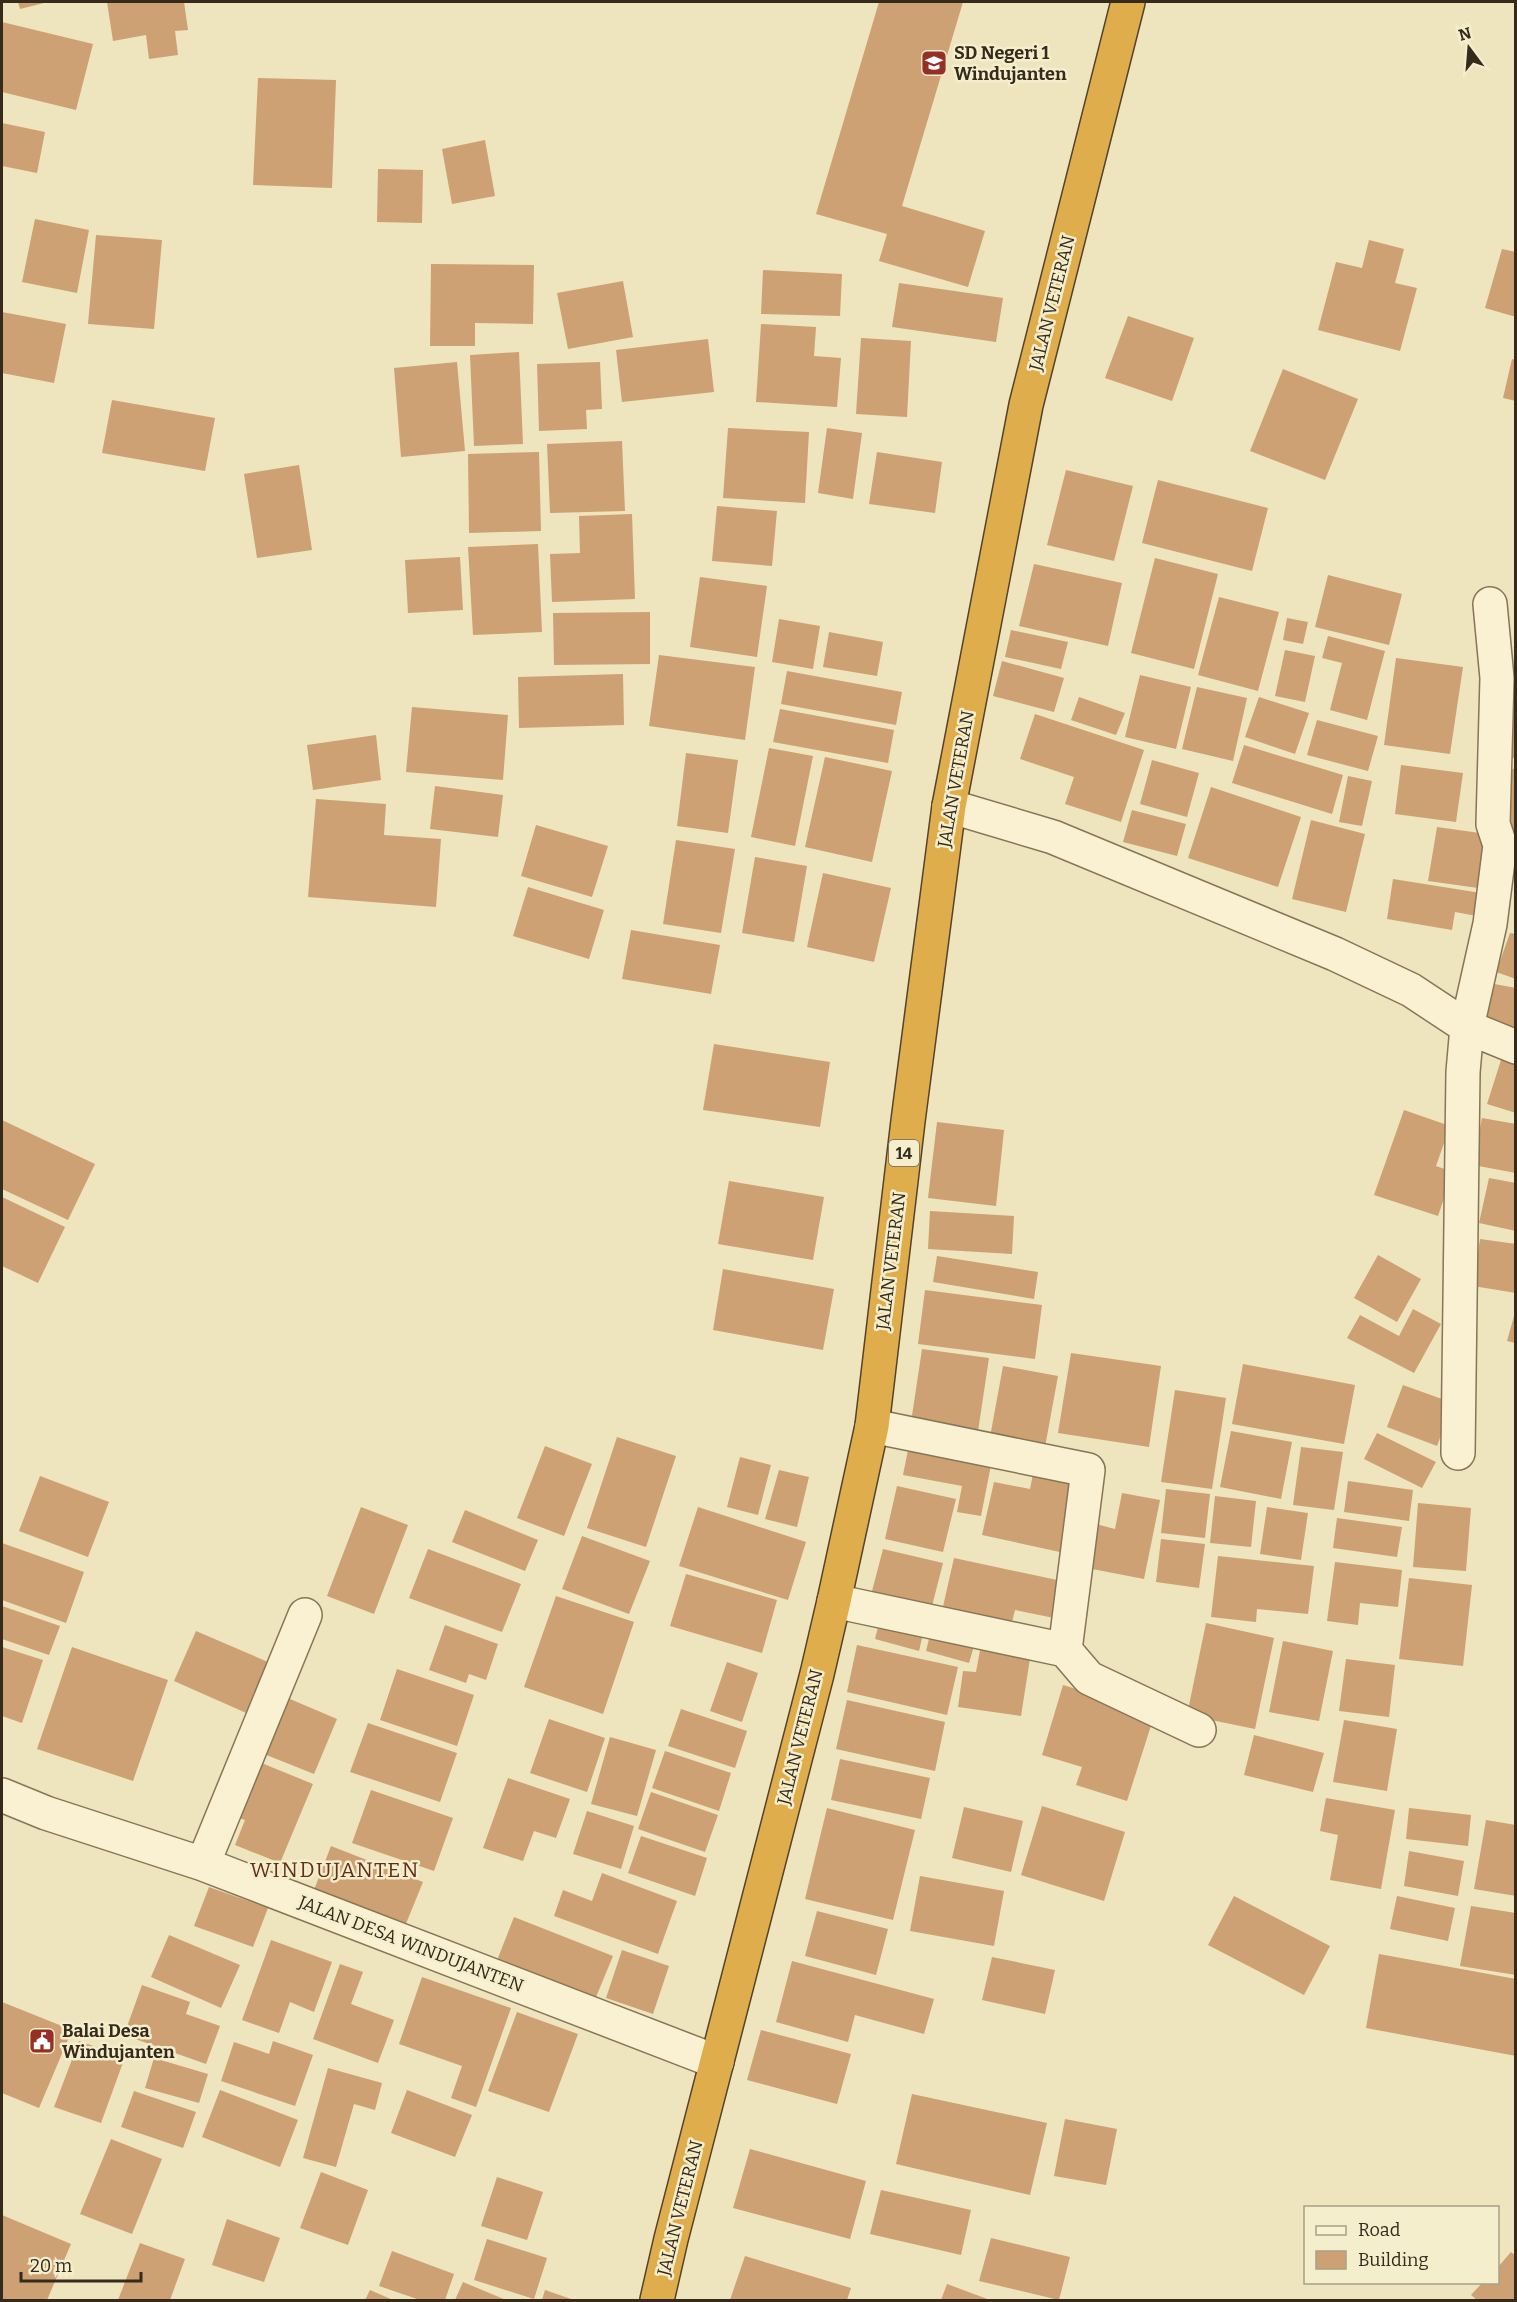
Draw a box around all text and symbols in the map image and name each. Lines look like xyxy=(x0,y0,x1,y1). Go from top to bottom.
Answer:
north arrow xyxy=(1439,18,1499,78)
text: N xyxy=(1456,23,1474,45)
place label: SD Negeri 1 Windujanten xyxy=(954,42,1067,85)
school or university icon: SD Negeri 1 Windujanten xyxy=(919,48,949,78)
street label: JALAN VETERAN xyxy=(1024,233,1079,374)
street label: JALAN VETERAN xyxy=(933,709,979,850)
road number: 14 xyxy=(889,1140,919,1166)
street label: JALAN VETERAN xyxy=(872,1191,910,1332)
street label: JALAN VETERAN xyxy=(772,1667,827,1808)
district label: WINDUJANTEN xyxy=(250,1857,420,1883)
street label: JALAN DESA WINDUJANTEN xyxy=(295,1891,527,1997)
place label: Balai Desa Windujanten xyxy=(62,2020,175,2063)
public building icon: Balai Desa Windujanten xyxy=(27,2026,57,2056)
street label: JALAN VETERAN xyxy=(652,2138,707,2279)
legend xyxy=(1304,2206,1499,2284)
text: Road xyxy=(1358,2219,1401,2241)
scale bar xyxy=(21,2245,141,2283)
text: Building xyxy=(1358,2249,1429,2271)
text: 20 m xyxy=(30,2255,72,2277)

